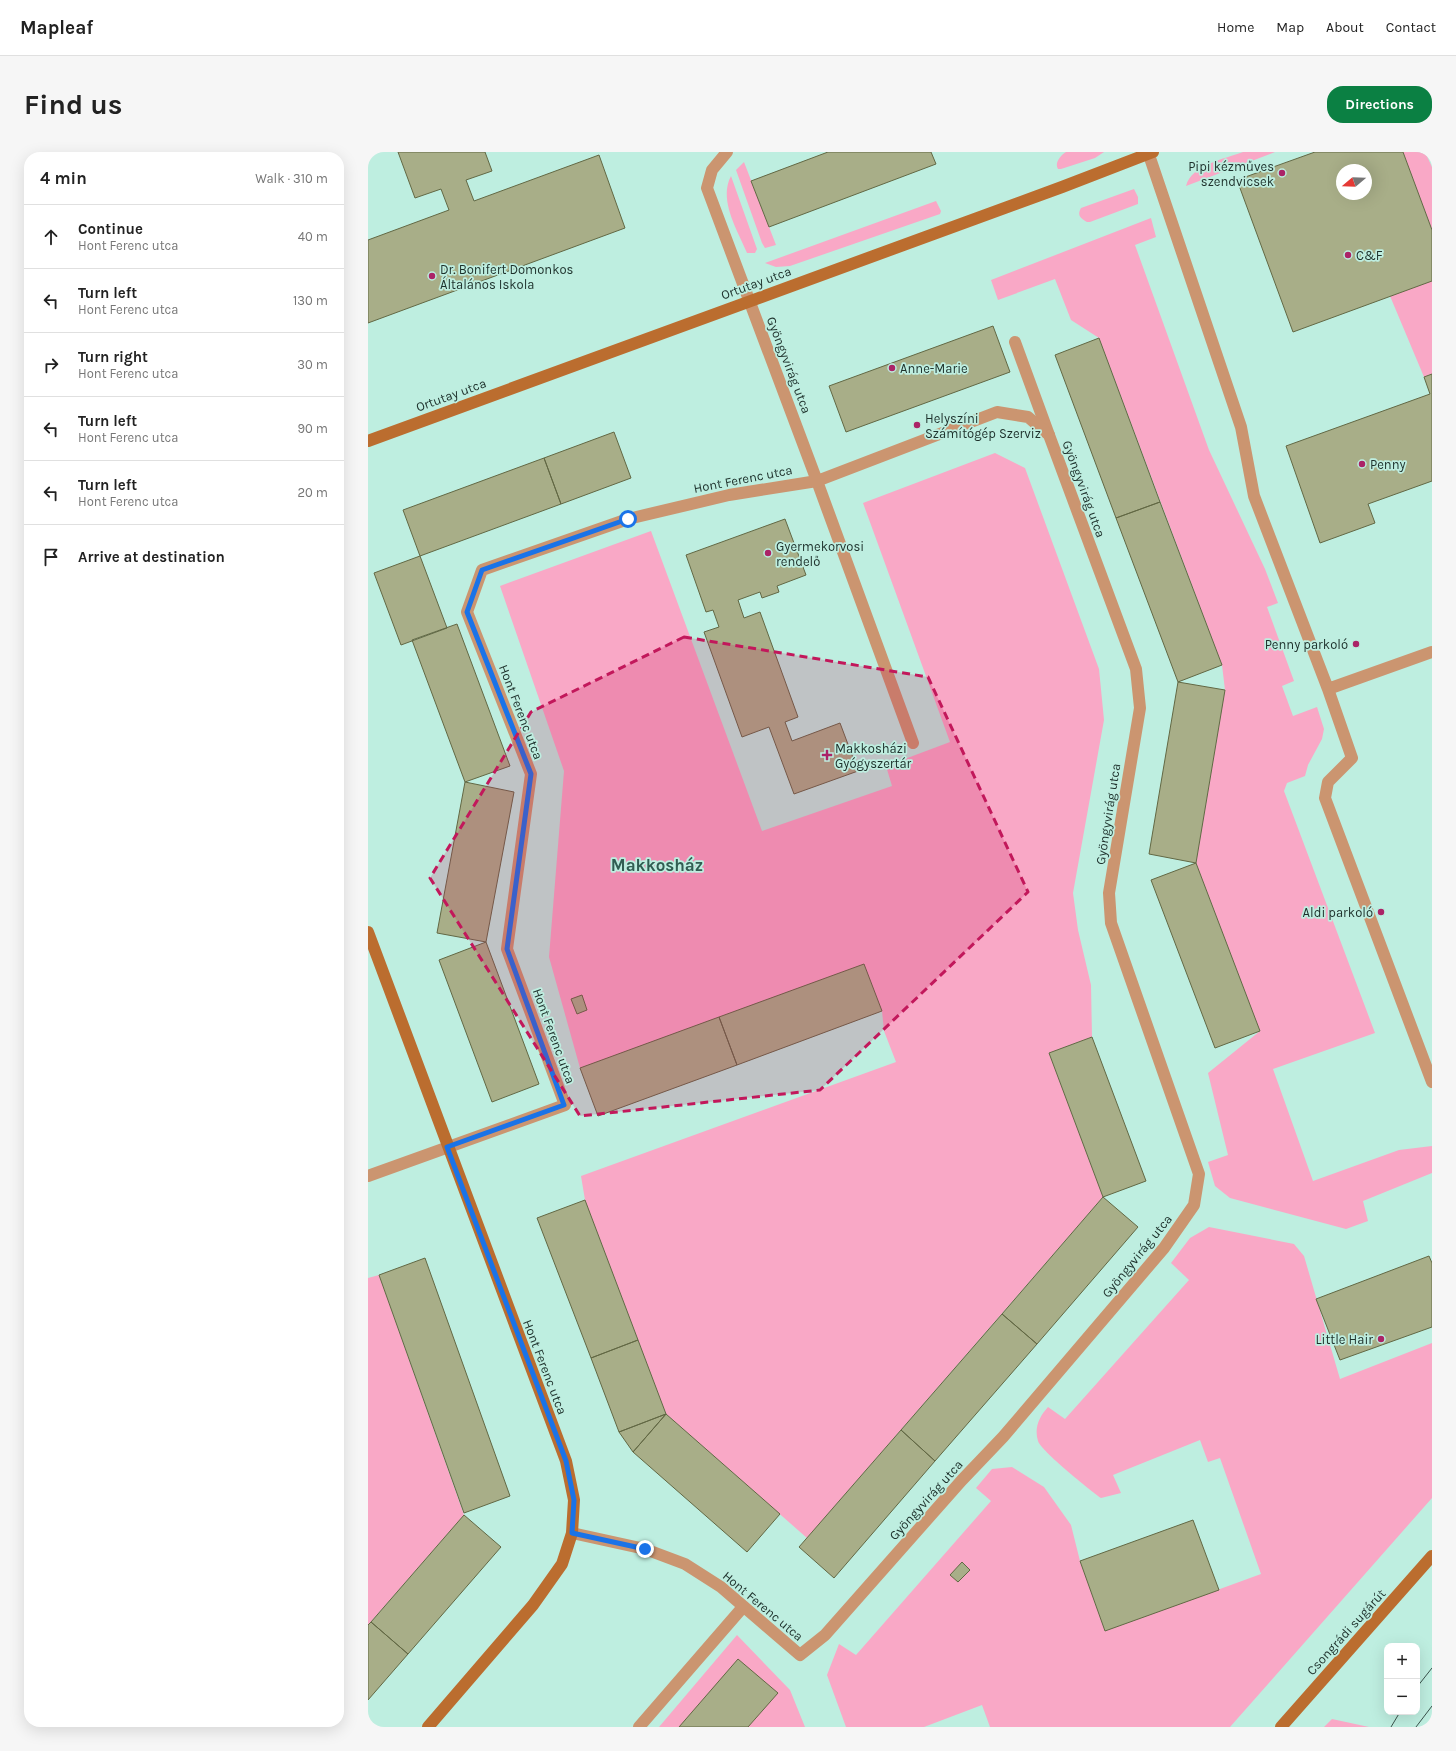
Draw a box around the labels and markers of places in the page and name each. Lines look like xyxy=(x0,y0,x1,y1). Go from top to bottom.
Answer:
place label: Pipi kézműves szendvicsek xyxy=(1188,159,1274,189)
marker: Pipi kézműves szendvicsek xyxy=(1277,168,1287,178)
place label: C&F xyxy=(1356,248,1383,263)
marker: C&F xyxy=(1343,250,1353,260)
place label: Dr. Bonifert Domonkos Általános Iskola xyxy=(440,262,574,292)
marker: Dr. Bonifert Domonkos Általános Iskola xyxy=(427,271,437,281)
place label: Anne-Marie xyxy=(900,361,968,376)
marker: Anne-Marie xyxy=(887,363,897,373)
place label: Helyszíni Számítógép Szerviz xyxy=(925,411,1041,441)
marker: Helyszíni Számítógép Szerviz xyxy=(912,420,922,430)
place label: Penny xyxy=(1370,457,1406,472)
marker: Penny xyxy=(1357,459,1367,469)
place label: Gyermekorvosi rendelő xyxy=(776,539,864,569)
marker: Gyermekorvosi rendelő xyxy=(763,548,773,558)
place label: Penny parkoló xyxy=(1265,637,1348,652)
marker: Penny parkoló xyxy=(1351,639,1361,649)
place label: Makkosházi Gyógyszertár xyxy=(835,741,912,771)
marker: Makkosházi Gyógyszertár xyxy=(822,750,832,760)
place label: Aldi parkoló xyxy=(1303,905,1373,920)
marker: Aldi parkoló xyxy=(1376,907,1386,917)
place label: Little Hair xyxy=(1315,1332,1373,1347)
marker: Little Hair xyxy=(1376,1334,1386,1344)

